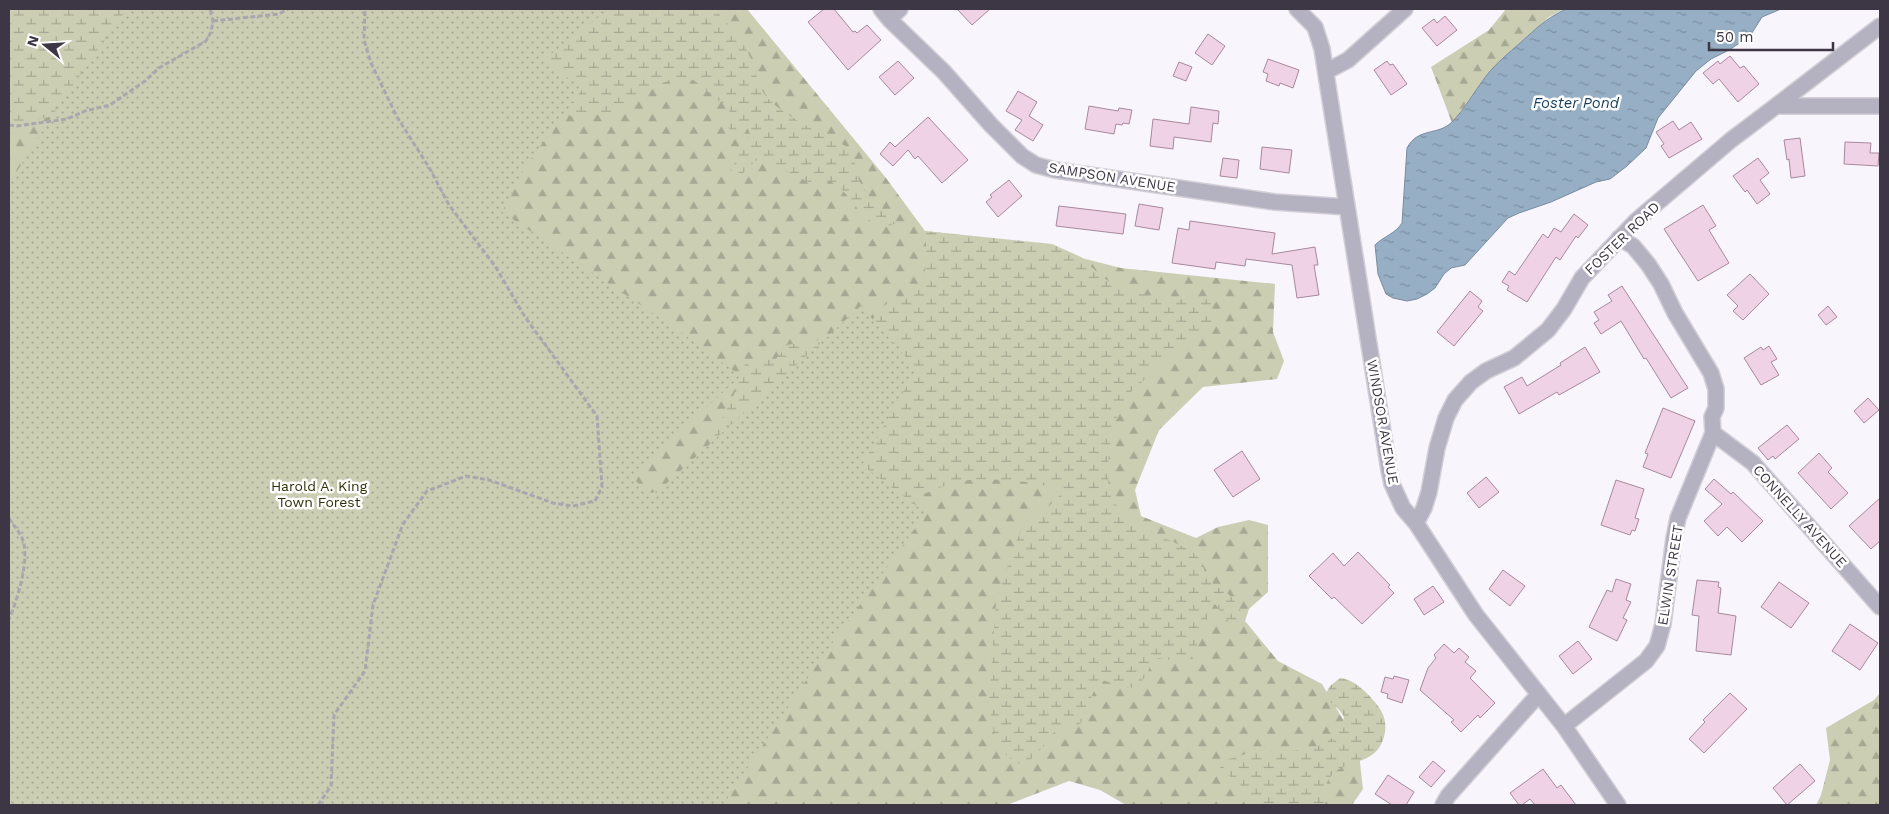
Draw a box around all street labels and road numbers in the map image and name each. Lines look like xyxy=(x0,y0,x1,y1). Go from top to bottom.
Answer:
street label: SAMPSON AVENUE xyxy=(1048,159,1177,195)
street label: FOSTER ROAD xyxy=(1581,198,1663,278)
street label: WINDSOR AVENUE xyxy=(1364,358,1402,486)
street label: CONNELLY AVENUE xyxy=(1750,462,1850,570)
street label: ELWIN STREET xyxy=(1654,523,1686,626)

